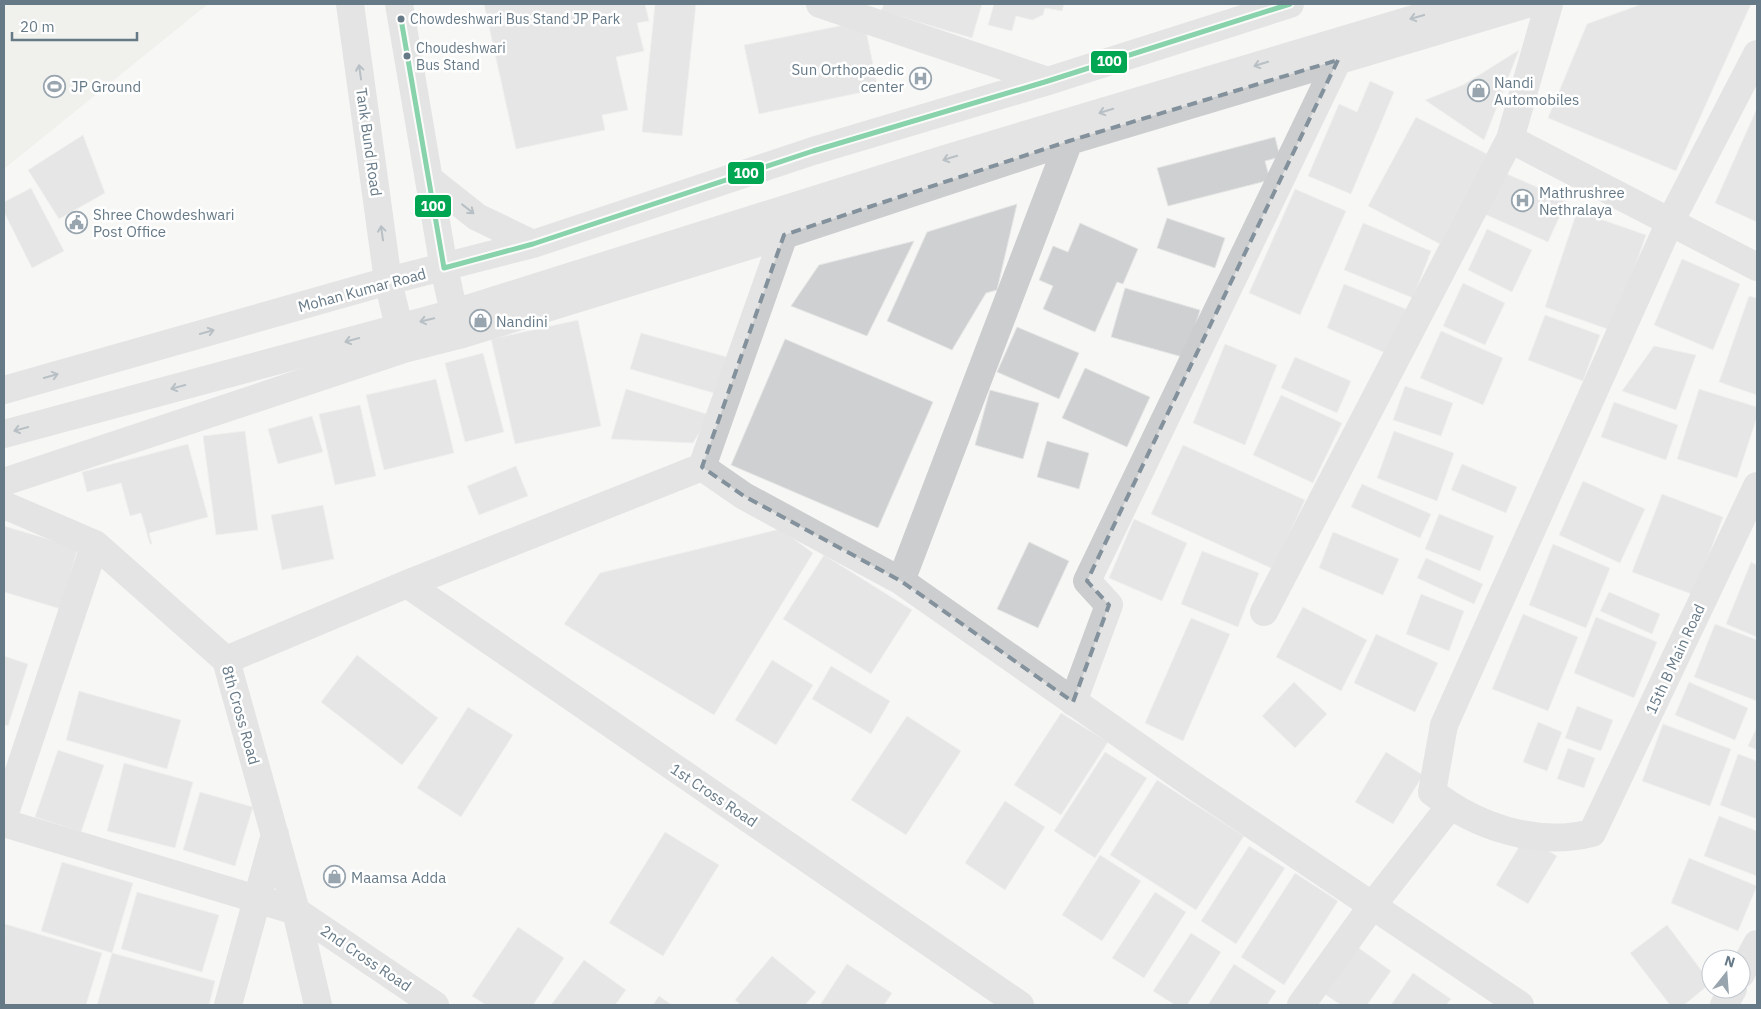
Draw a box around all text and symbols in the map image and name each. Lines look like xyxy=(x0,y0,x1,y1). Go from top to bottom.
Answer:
scale bar xyxy=(12,10,138,42)
place label: Chowdeshwari Bus Stand JP Park xyxy=(410,10,621,28)
one-way arrow xyxy=(1409,13,1425,23)
marker: Chowdeshwari Bus Stand JP Park xyxy=(396,14,406,24)
text: 20 m xyxy=(20,17,55,36)
place label: Choudeshwari Bus Stand xyxy=(416,39,506,74)
line badge: 100 xyxy=(1090,50,1128,74)
marker: Choudeshwari Bus Stand xyxy=(402,51,412,61)
text: 100 xyxy=(1096,52,1122,70)
place label: Sun Orthopaedic center xyxy=(791,60,904,96)
one-way arrow xyxy=(1254,60,1270,70)
one-way arrow xyxy=(354,64,364,80)
hospital icon: Sun Orthopaedic center xyxy=(908,66,932,90)
place label: Nandi Automobiles xyxy=(1494,73,1579,109)
sports icon: JP Ground xyxy=(43,74,67,98)
place label: JP Ground xyxy=(71,77,141,96)
shop icon: Nandi Automobiles xyxy=(1466,79,1490,103)
street label: Tank Bund Road xyxy=(352,87,386,197)
one-way arrow xyxy=(1098,106,1114,116)
one-way arrow xyxy=(942,153,958,163)
line badge: 100 xyxy=(727,161,765,185)
text: 100 xyxy=(733,164,759,182)
place label: Mathrushree Nethralaya xyxy=(1539,183,1625,219)
hospital icon: Mathrushree Nethralaya xyxy=(1511,189,1535,213)
line badge: 100 xyxy=(414,194,452,218)
text: 100 xyxy=(420,197,446,215)
one-way arrow xyxy=(461,204,474,215)
place label: Shree Chowdeshwari Post Office xyxy=(93,205,235,241)
public building icon: Shree Chowdeshwari Post Office xyxy=(65,211,89,235)
one-way arrow xyxy=(377,225,387,241)
street label: Mohan Kumar Road xyxy=(296,264,428,316)
shop icon: Nandini xyxy=(468,309,492,333)
place label: Nandini xyxy=(496,312,548,331)
one-way arrow xyxy=(419,316,435,325)
one-way arrow xyxy=(199,327,215,337)
one-way arrow xyxy=(345,335,361,345)
one-way arrow xyxy=(42,371,58,381)
one-way arrow xyxy=(171,382,187,392)
one-way arrow xyxy=(14,425,30,434)
street label: 15th B Main Road xyxy=(1641,601,1709,717)
street label: 8th Cross Road xyxy=(218,663,264,767)
street label: 1st Cross Road xyxy=(667,759,761,831)
shop icon: Maamsa Adda xyxy=(323,865,347,889)
place label: Maamsa Adda xyxy=(351,868,446,887)
street label: 2nd Cross Road xyxy=(317,921,415,995)
north arrow xyxy=(1701,949,1751,999)
text: N xyxy=(1722,951,1737,972)

